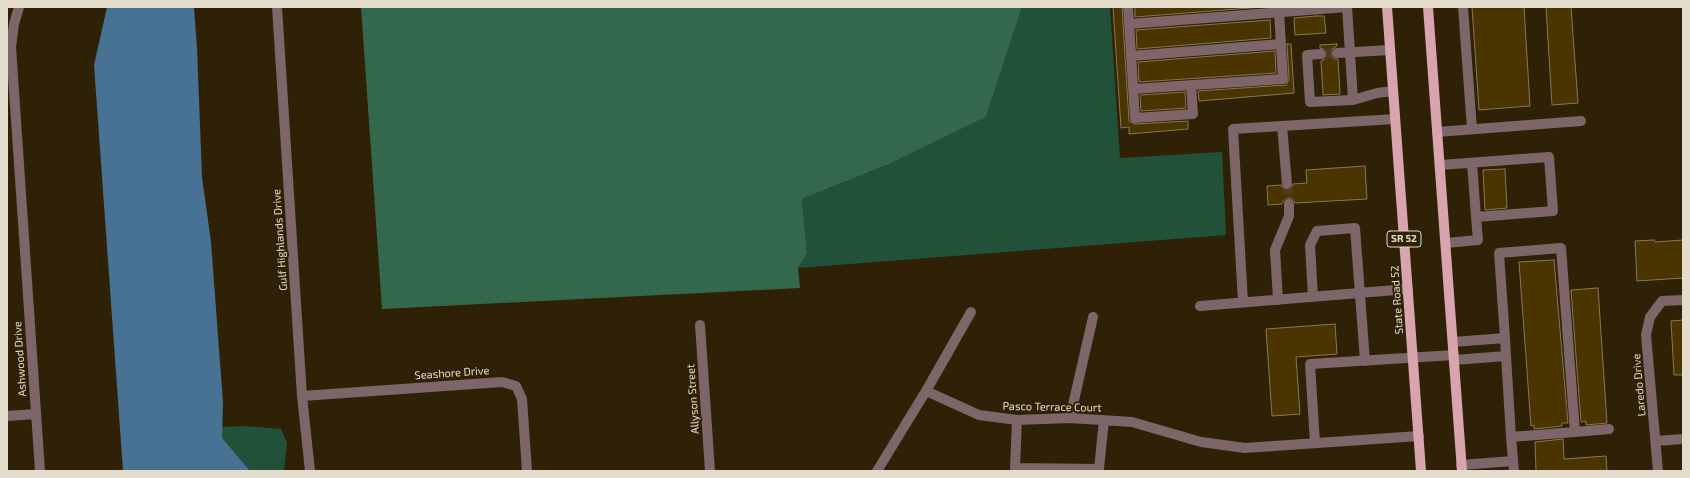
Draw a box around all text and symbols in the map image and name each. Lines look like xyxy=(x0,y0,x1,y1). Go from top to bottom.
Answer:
street label: Gulf Highlands Drive xyxy=(270,189,290,291)
road number: SR 52 xyxy=(1387,231,1421,247)
street label: State Road 52 xyxy=(1388,265,1406,335)
street label: Ashwood Drive xyxy=(11,321,29,397)
street label: Laredo Drive xyxy=(1630,353,1648,417)
street label: Seashore Drive xyxy=(414,364,490,382)
street label: Allyson Street xyxy=(684,364,702,434)
street label: Pasco Terrace Court xyxy=(1002,400,1102,414)

